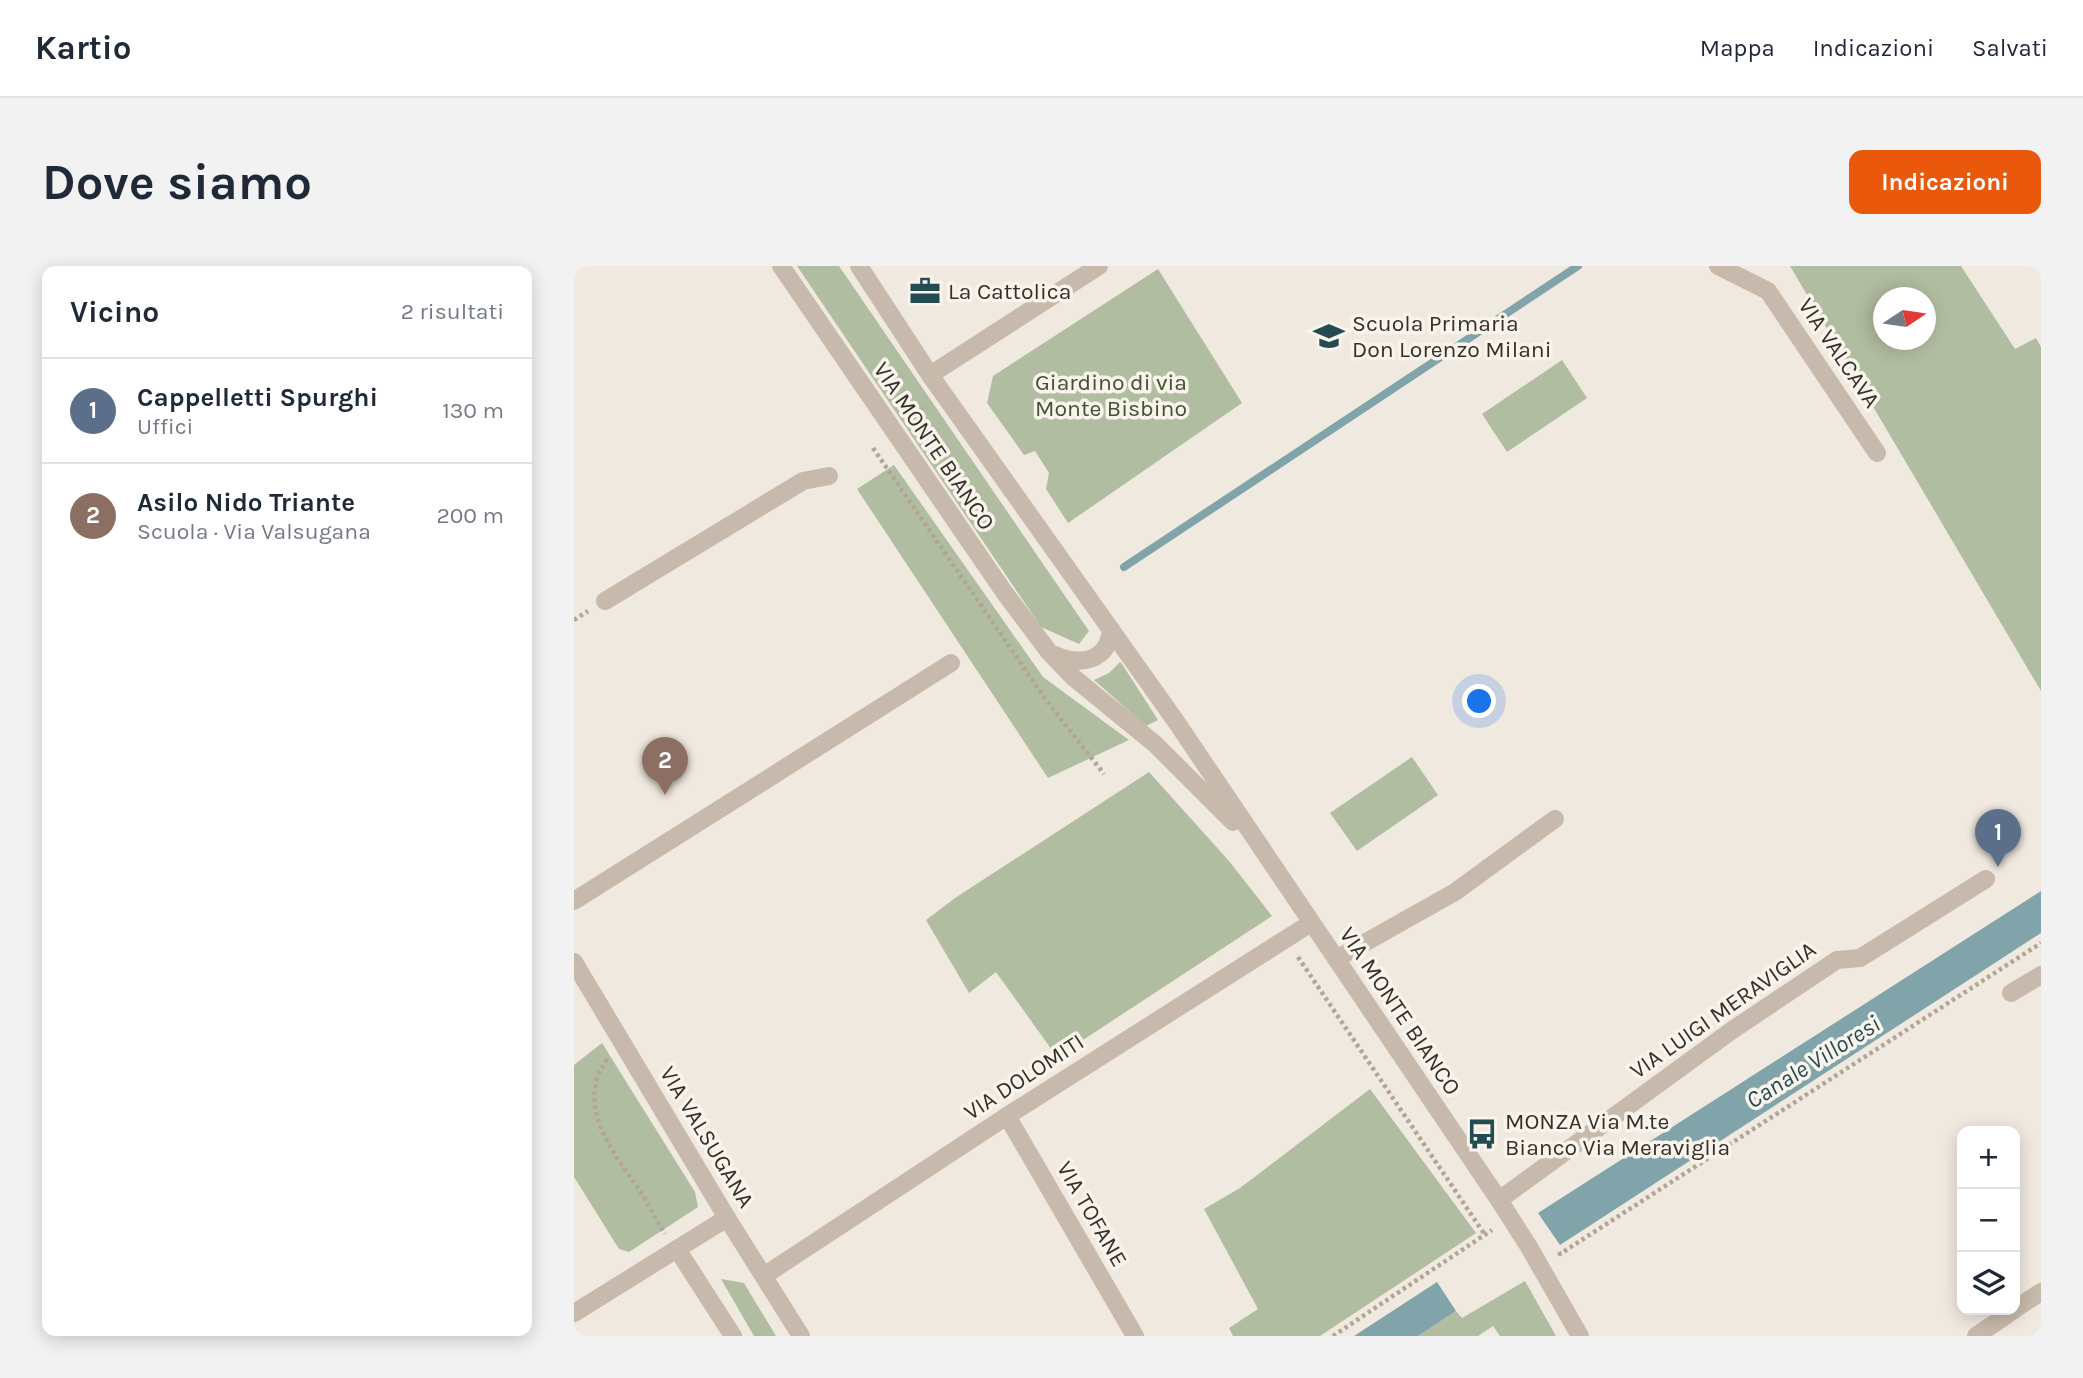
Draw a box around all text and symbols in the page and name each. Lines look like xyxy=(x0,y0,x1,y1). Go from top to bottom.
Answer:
text: Kartio xyxy=(35,29,131,67)
text: Mappa xyxy=(1700,34,1775,62)
text: Indicazioni xyxy=(1813,34,1934,62)
text: Salvati xyxy=(1972,34,2048,62)
button: Indicazioni xyxy=(1849,150,2041,214)
text: Dove siamo xyxy=(42,154,312,211)
office icon: La Cattolica xyxy=(908,274,942,308)
place label: La Cattolica xyxy=(948,278,1071,305)
north arrow xyxy=(1873,287,1936,350)
street label: VIA VALCAVA xyxy=(1792,293,1886,413)
text: Vicino xyxy=(70,294,159,330)
text: 2 risultati xyxy=(401,298,504,325)
place label: Scuola Primaria Don Lorenzo Milani xyxy=(1352,310,1552,363)
school or university icon: Scuola Primaria Don Lorenzo Milani xyxy=(1312,319,1346,353)
street label: VIA MONTE BIANCO xyxy=(868,357,1000,535)
park label: Giardino di via Monte Bisbino xyxy=(1035,369,1187,422)
text: Cappelletti Spurghi xyxy=(137,382,378,413)
text: 1 xyxy=(89,397,97,424)
text: 130 m xyxy=(442,397,504,424)
text: Uffici xyxy=(137,413,193,440)
text: Asilo Nido Triante xyxy=(137,487,355,518)
text: 2 xyxy=(86,502,100,529)
text: 200 m xyxy=(436,502,504,529)
text: Scuola · Via Valsugana xyxy=(137,518,371,545)
your location xyxy=(1462,684,1496,718)
pin: 2 xyxy=(642,737,688,795)
pin: 1 xyxy=(1975,809,2021,867)
street label: VIA MONTE BIANCO xyxy=(1334,922,1466,1100)
street label: VIA LUIGI MERAVIGLIA xyxy=(1625,936,1821,1084)
water label: Canale Villoresi xyxy=(1741,1010,1885,1114)
street label: VIA DOLOMITI xyxy=(959,1028,1089,1126)
street label: VIA VALSUGANA xyxy=(654,1061,760,1213)
place label: MONZA Via M.te Bianco Via Meraviglia xyxy=(1505,1108,1730,1161)
bus stop icon: MONZA Via M.te Bianco Via Meraviglia xyxy=(1465,1117,1499,1151)
map controls xyxy=(1957,1126,2020,1315)
button: + xyxy=(1957,1126,2020,1189)
street label: VIA TOFANE xyxy=(1051,1157,1133,1271)
button: − xyxy=(1957,1189,2020,1252)
button: layers xyxy=(1957,1252,2020,1315)

